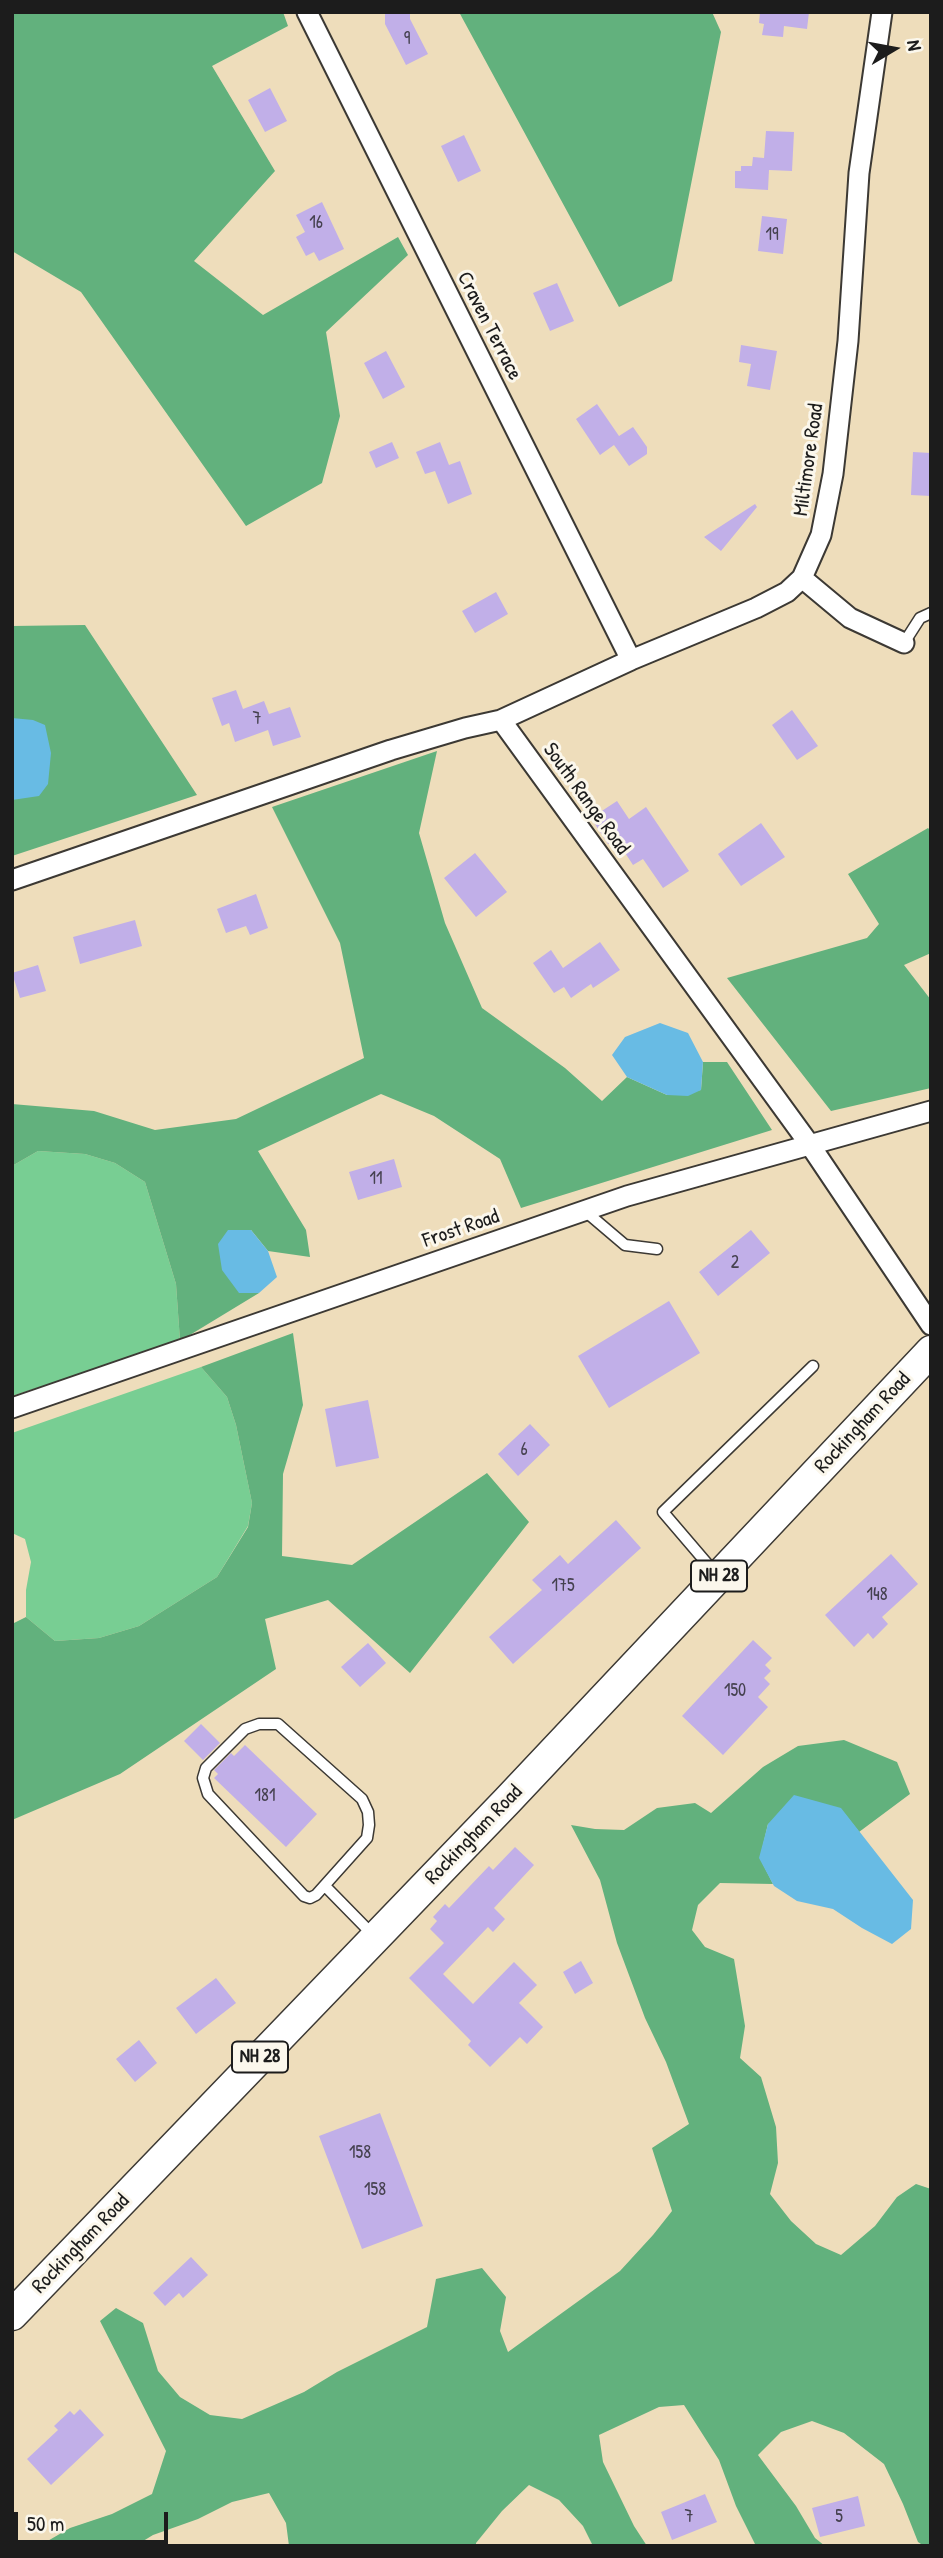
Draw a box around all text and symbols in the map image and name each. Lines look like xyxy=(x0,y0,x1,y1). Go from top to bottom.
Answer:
north arrow xyxy=(859,14,929,84)
house number: 9 xyxy=(404,28,410,50)
text: N xyxy=(901,38,928,53)
house number: 16 xyxy=(309,212,323,234)
house number: 19 xyxy=(765,224,779,246)
street label: Craven Terrace xyxy=(451,268,527,384)
street label: Miltimore Road xyxy=(789,402,829,518)
house number: 7 xyxy=(253,708,261,730)
street label: South Range Road xyxy=(537,738,635,860)
house number: 11 xyxy=(369,1168,383,1190)
street label: Frost Road xyxy=(420,1204,502,1254)
house number: 2 xyxy=(731,1252,739,1274)
street label: Rockingham Road xyxy=(810,1367,916,1479)
house number: 6 xyxy=(520,1439,528,1461)
road number: NH 28 xyxy=(691,1560,747,1592)
house number: 175 xyxy=(551,1575,575,1597)
house number: 148 xyxy=(866,1584,888,1606)
house number: 150 xyxy=(724,1680,746,1702)
street label: Rockingham Road xyxy=(420,1780,528,1890)
house number: 181 xyxy=(255,1785,275,1807)
road number: NH 28 xyxy=(232,2041,288,2072)
house number: 158 xyxy=(349,2142,371,2164)
house number: 158 xyxy=(364,2179,386,2201)
street label: Rockingham Road xyxy=(27,2189,135,2299)
scale bar xyxy=(18,2498,172,2542)
house number: 7 xyxy=(685,2506,693,2528)
house number: 5 xyxy=(835,2506,843,2528)
text: 50 m xyxy=(27,2509,64,2538)

